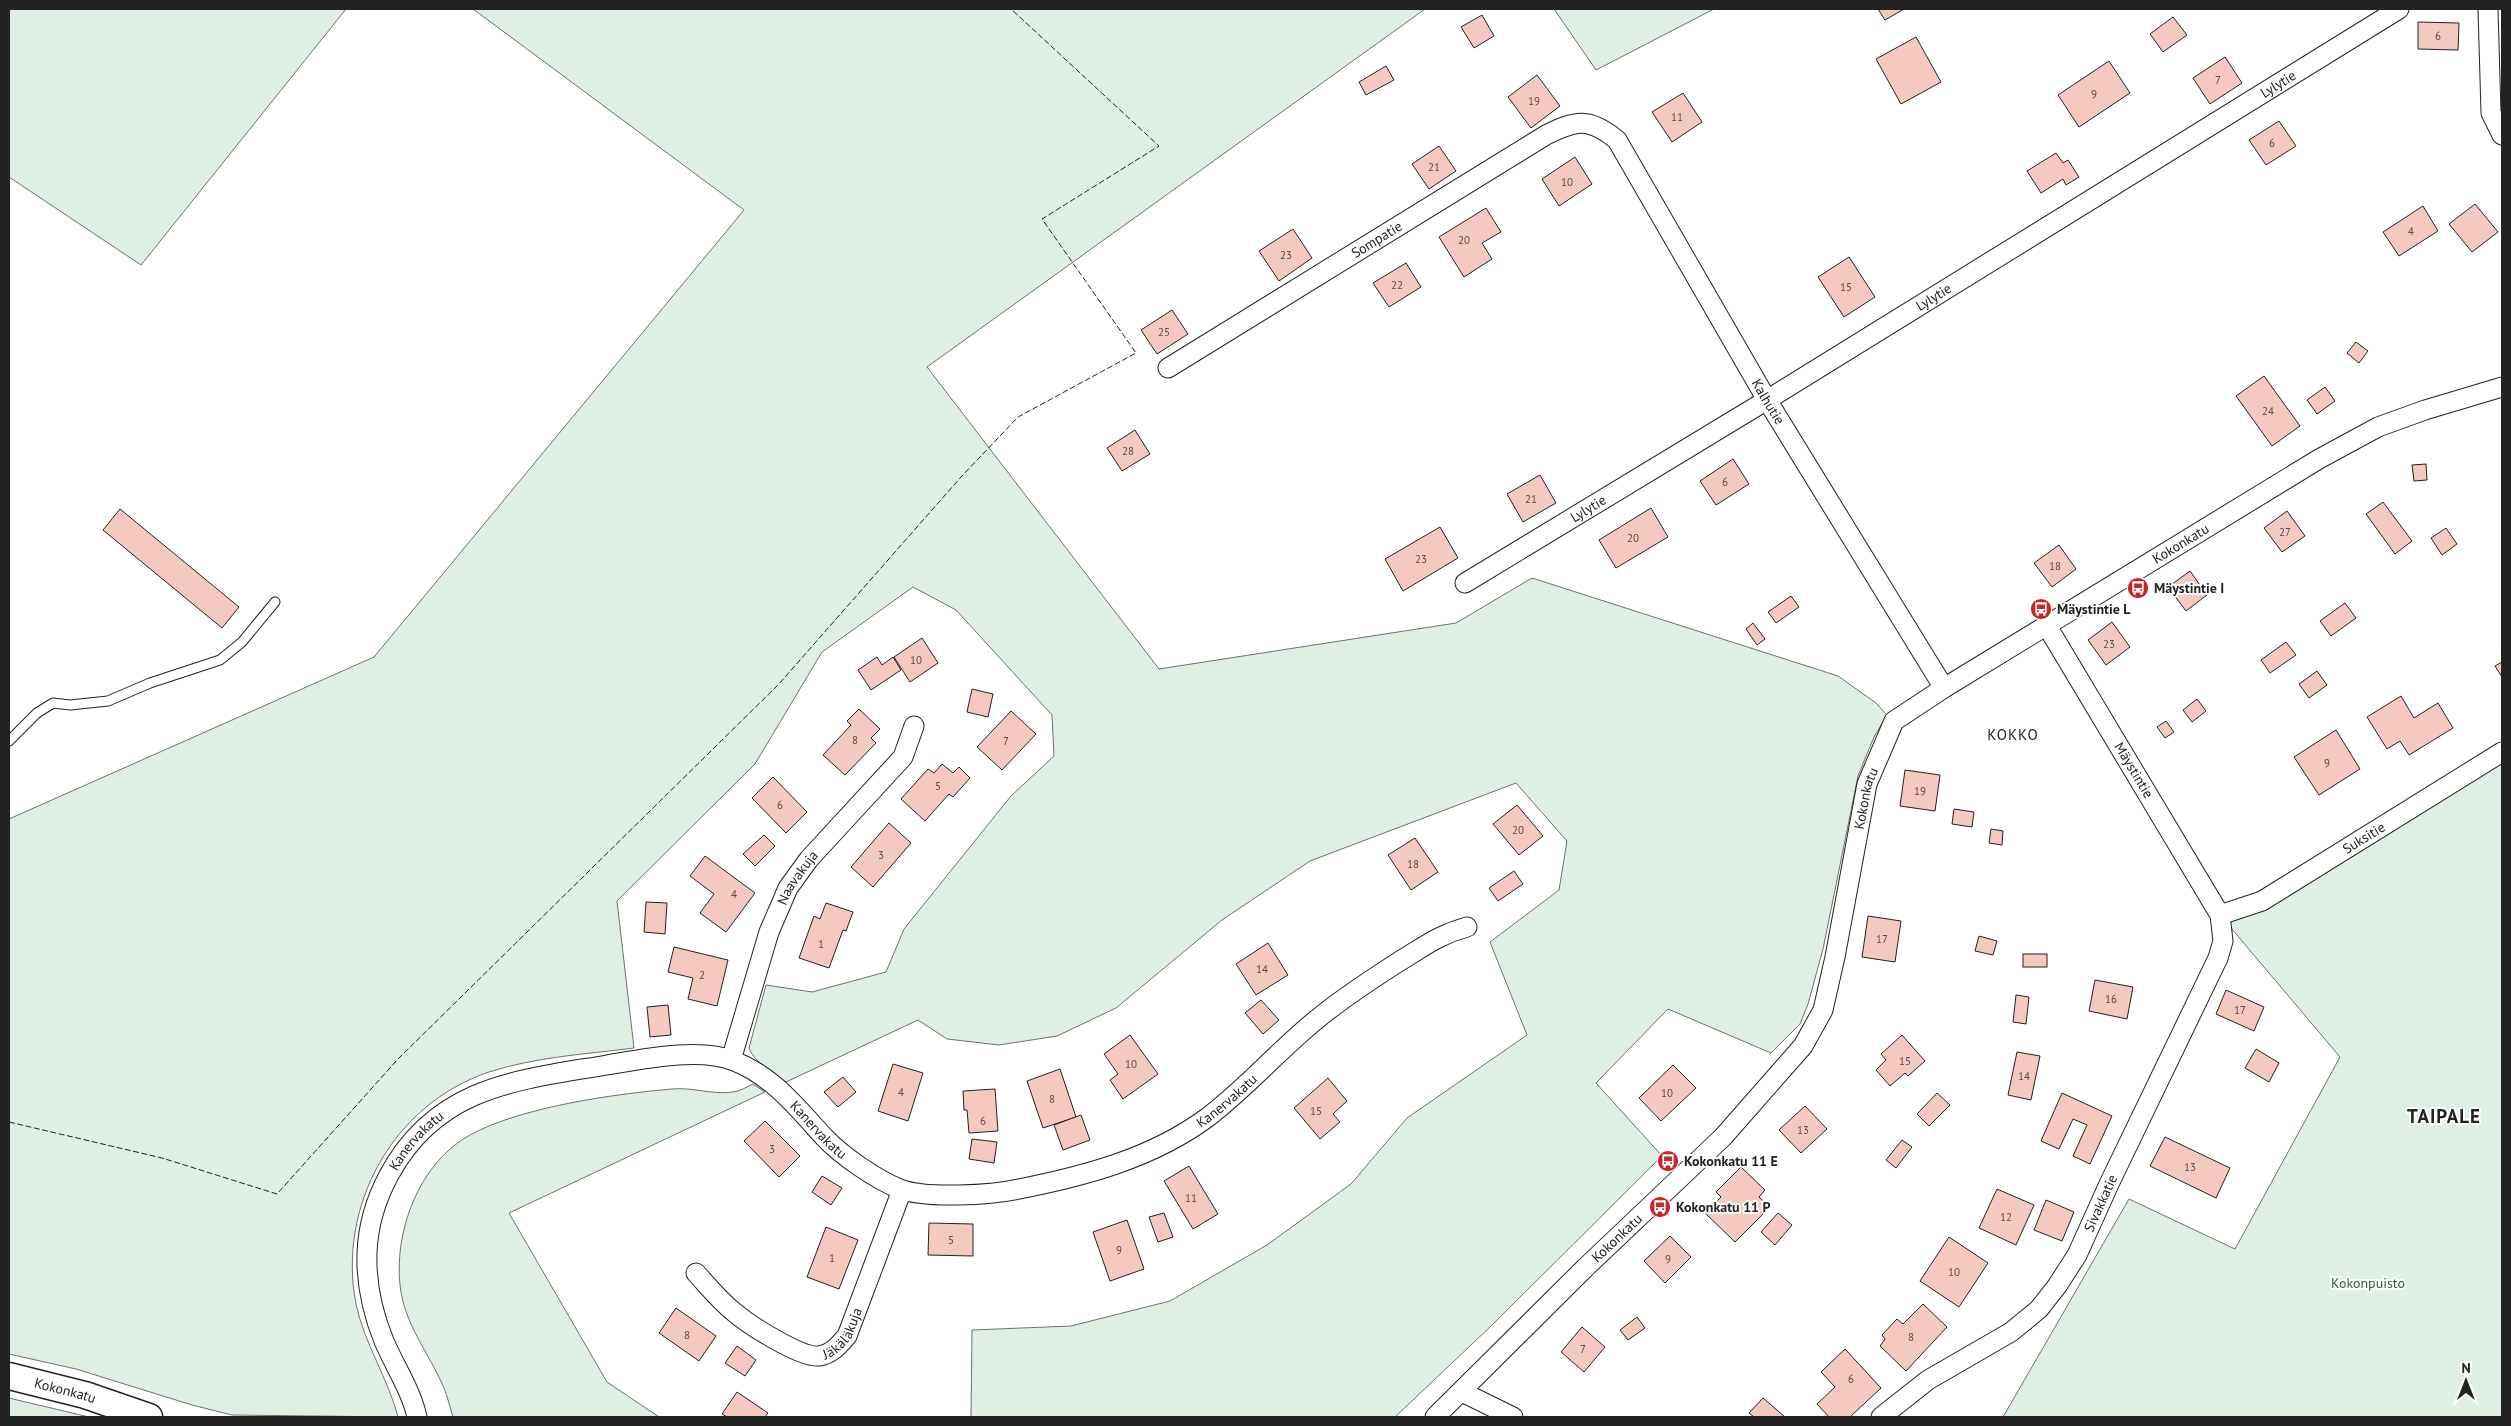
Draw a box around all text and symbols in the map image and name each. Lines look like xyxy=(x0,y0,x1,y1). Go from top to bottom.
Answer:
house number: 6 xyxy=(2435,29,2441,43)
street label: Lylytie xyxy=(2257,66,2299,102)
house number: 7 xyxy=(2215,73,2221,87)
house number: 9 xyxy=(2091,87,2097,101)
house number: 19 xyxy=(1528,94,1540,108)
house number: 11 xyxy=(1671,110,1683,124)
house number: 6 xyxy=(2269,136,2275,150)
house number: 21 xyxy=(1428,160,1440,174)
house number: 10 xyxy=(1561,175,1573,189)
street label: Sompatie xyxy=(1348,217,1405,262)
house number: 4 xyxy=(2408,224,2414,238)
house number: 20 xyxy=(1458,233,1470,247)
house number: 23 xyxy=(1280,248,1292,262)
house number: 22 xyxy=(1391,278,1403,292)
street label: Lylytie xyxy=(1912,279,1955,315)
house number: 15 xyxy=(1840,280,1852,294)
house number: 25 xyxy=(1158,325,1170,339)
street label: Kalhutie xyxy=(1748,376,1789,428)
house number: 24 xyxy=(2262,404,2274,418)
house number: 28 xyxy=(1122,444,1134,458)
house number: 6 xyxy=(1722,475,1728,489)
street label: Lylytie xyxy=(1567,491,1609,526)
house number: 21 xyxy=(1525,492,1537,506)
street label: Kokonkatu xyxy=(2149,519,2212,568)
house number: 27 xyxy=(2279,525,2291,539)
house number: 20 xyxy=(1627,531,1639,545)
house number: 23 xyxy=(1415,552,1427,566)
house number: 18 xyxy=(2049,559,2061,573)
bus stop icon: Mäystintie I xyxy=(2126,576,2150,600)
place label: Mäystintie I xyxy=(2154,579,2224,597)
bus stop icon: Mäystintie L xyxy=(2029,597,2053,621)
place label: Mäystintie L xyxy=(2057,600,2131,618)
house number: 23 xyxy=(2103,637,2115,651)
house number: 10 xyxy=(910,653,922,667)
district label: KOKKO xyxy=(1987,725,2039,744)
house number: 8 xyxy=(852,733,858,747)
house number: 7 xyxy=(1003,734,1009,748)
street label: Mäystintie xyxy=(2110,739,2158,801)
house number: 9 xyxy=(2324,756,2330,770)
street label: Kokonkatu xyxy=(1850,765,1882,831)
house number: 5 xyxy=(935,779,941,793)
house number: 19 xyxy=(1914,784,1926,798)
house number: 6 xyxy=(777,798,783,812)
street label: Suksitie xyxy=(2339,818,2388,858)
house number: 20 xyxy=(1512,823,1524,837)
street label: Naavakuja xyxy=(773,846,822,908)
house number: 3 xyxy=(878,848,884,862)
house number: 18 xyxy=(1407,857,1419,871)
house number: 4 xyxy=(731,887,737,901)
house number: 17 xyxy=(1876,932,1888,946)
house number: 1 xyxy=(818,937,824,951)
house number: 14 xyxy=(1256,962,1268,976)
house number: 2 xyxy=(699,968,705,982)
house number: 16 xyxy=(2105,992,2117,1006)
house number: 17 xyxy=(2234,1003,2246,1017)
house number: 15 xyxy=(1899,1054,1911,1068)
house number: 10 xyxy=(1125,1057,1137,1071)
house number: 14 xyxy=(2018,1069,2030,1083)
street label: Kanervakatu xyxy=(1193,1070,1261,1132)
house number: 4 xyxy=(898,1085,904,1099)
house number: 10 xyxy=(1661,1086,1673,1100)
house number: 8 xyxy=(1049,1092,1055,1106)
street label: Kanervakatu xyxy=(786,1097,851,1163)
house number: 15 xyxy=(1310,1104,1322,1118)
district label: TAIPALE xyxy=(2407,1104,2481,1128)
street label: Kanervakatu xyxy=(385,1107,447,1174)
house number: 6 xyxy=(980,1114,986,1128)
house number: 13 xyxy=(1797,1123,1809,1137)
house number: 3 xyxy=(769,1142,775,1156)
bus stop icon: Kokonkatu 11 E xyxy=(1656,1149,1680,1173)
place label: Kokonkatu 11 E xyxy=(1684,1152,1778,1170)
house number: 13 xyxy=(2184,1160,2196,1174)
street label: Sivakkatie xyxy=(2080,1171,2121,1235)
house number: 11 xyxy=(1185,1191,1197,1205)
bus stop icon: Kokonkatu 11 P xyxy=(1648,1195,1672,1219)
place label: Kokonkatu 11 P xyxy=(1676,1198,1771,1216)
street label: Kokonkatu xyxy=(1588,1210,1646,1266)
house number: 12 xyxy=(2000,1210,2012,1224)
house number: 5 xyxy=(948,1233,954,1247)
house number: 9 xyxy=(1116,1243,1122,1257)
house number: 1 xyxy=(829,1251,835,1265)
house number: 9 xyxy=(1665,1252,1671,1266)
house number: 10 xyxy=(1948,1265,1960,1279)
park label: Kokonpuisto xyxy=(2331,1274,2405,1292)
street label: Jäkäläkuja xyxy=(819,1305,866,1364)
house number: 8 xyxy=(684,1328,690,1342)
house number: 8 xyxy=(1908,1330,1914,1344)
house number: 7 xyxy=(1580,1342,1586,1356)
north arrow xyxy=(2441,1356,2491,1406)
text: N xyxy=(2461,1359,2471,1377)
house number: 6 xyxy=(1848,1372,1854,1386)
street label: Kokonkatu xyxy=(32,1374,99,1407)

